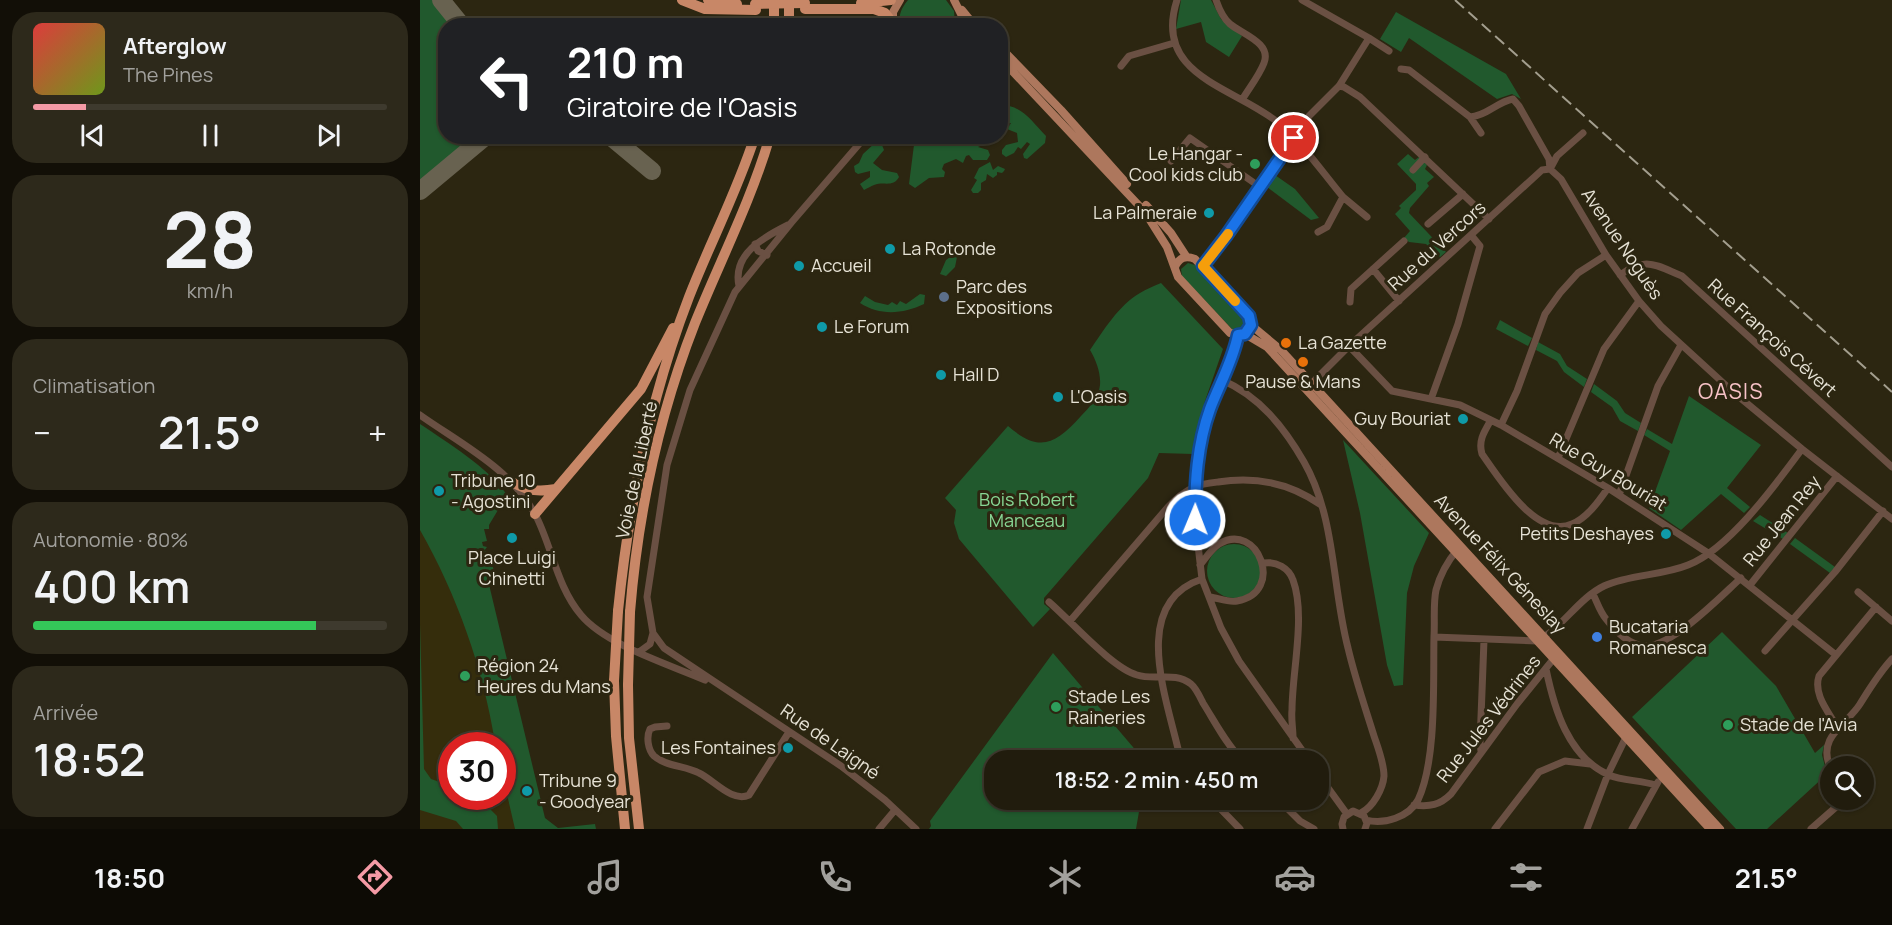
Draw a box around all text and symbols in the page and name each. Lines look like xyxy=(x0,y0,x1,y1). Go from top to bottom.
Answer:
text: Afterglow xyxy=(123,31,227,61)
text: 210 m xyxy=(567,33,684,91)
icon: left xyxy=(468,42,546,120)
text: The Pines xyxy=(123,61,213,88)
text: Giratoire de l'Oasis xyxy=(567,88,797,125)
pin xyxy=(1268,112,1319,163)
icon: previous xyxy=(76,119,109,152)
icon: pause xyxy=(194,119,227,152)
icon: next xyxy=(312,119,345,152)
icon: arrive xyxy=(1277,121,1310,154)
place label: Le Hangar - Cool kids club xyxy=(1129,141,1243,186)
marker: Le Hangar - Cool kids club xyxy=(1248,157,1262,171)
street label: Avenue Noguès xyxy=(1577,183,1669,304)
text: 28 xyxy=(163,185,257,291)
street label: Rue du Vercors xyxy=(1382,195,1490,296)
place label: La Palmeraie xyxy=(1093,200,1197,224)
marker: La Palmeraie xyxy=(1202,206,1216,220)
place label: La Rotonde xyxy=(902,236,996,260)
marker: La Rotonde xyxy=(883,242,897,256)
place label: Accueil xyxy=(811,253,872,277)
marker: Accueil xyxy=(792,259,806,273)
street label: Rue François Cévert xyxy=(1703,273,1842,402)
place label: Parc des Expositions xyxy=(956,274,1053,319)
text: km/h xyxy=(187,277,233,304)
marker: Parc des Expositions xyxy=(937,290,951,304)
place label: Le Forum xyxy=(834,314,909,338)
marker: Le Forum xyxy=(815,320,829,334)
place label: La Gazette xyxy=(1298,330,1387,354)
marker: La Gazette xyxy=(1279,336,1293,350)
marker: Pause & Mans xyxy=(1296,355,1310,369)
place label: Hall D xyxy=(953,362,999,386)
marker: Hall D xyxy=(934,368,948,382)
place label: Pause & Mans xyxy=(1245,369,1361,393)
text: Climatisation xyxy=(33,372,155,399)
district label: OASIS xyxy=(1698,377,1764,405)
place label: L'Oasis xyxy=(1070,384,1127,408)
marker: L'Oasis xyxy=(1051,390,1065,404)
street label: Voie de la Liberté xyxy=(610,399,662,541)
text: 21.5° xyxy=(158,401,261,463)
place label: Guy Bouriat xyxy=(1354,406,1451,430)
text: − xyxy=(33,410,51,455)
text: + xyxy=(368,410,387,455)
marker: Guy Bouriat xyxy=(1456,412,1470,426)
street label: Rue Guy Bouriat xyxy=(1545,427,1672,516)
place label: Tribune 10 - Agostini xyxy=(451,468,536,513)
street label: Rue Jean Rey xyxy=(1737,470,1826,571)
marker: Tribune 10 - Agostini xyxy=(432,484,446,498)
park label: Bois Robert Manceau xyxy=(979,487,1075,532)
position arrow xyxy=(1163,488,1227,552)
street label: Avenue Félix Géneslay xyxy=(1430,488,1572,639)
place label: Petits Deshayes xyxy=(1520,521,1654,545)
text: Autonomie · 80% xyxy=(33,526,188,553)
marker: Petits Deshayes xyxy=(1659,527,1673,541)
marker: Place Luigi Chinetti xyxy=(505,531,519,545)
place label: Place Luigi Chinetti xyxy=(468,545,556,590)
text: 400 km xyxy=(33,555,190,617)
place label: Bucataria Romanesca xyxy=(1609,614,1707,659)
marker: Bucataria Romanesca xyxy=(1590,630,1604,644)
street label: Rue Jules Védrines xyxy=(1431,650,1546,787)
place label: Région 24 Heures du Mans xyxy=(477,653,611,698)
marker: Région 24 Heures du Mans xyxy=(458,669,472,683)
place label: Stade Les Raineries xyxy=(1068,684,1150,729)
street label: Rue de Laigné xyxy=(776,698,885,784)
text: Arrivée xyxy=(33,699,98,726)
marker: Stade Les Raineries xyxy=(1049,700,1063,714)
place label: Stade de l'Avia xyxy=(1740,712,1857,736)
marker: Stade de l'Avia xyxy=(1721,718,1735,732)
text: 18:52 xyxy=(33,728,145,790)
speed limit sign: 30 xyxy=(438,732,516,810)
place label: Les Fontaines xyxy=(661,735,776,759)
marker: Les Fontaines xyxy=(781,741,795,755)
map controls xyxy=(1820,756,1874,810)
button: search xyxy=(1820,756,1874,810)
text: 18:52 · 2 min · 450 m xyxy=(1055,765,1258,795)
place label: Tribune 9 - Goodyear xyxy=(539,768,631,813)
marker: Tribune 9 - Goodyear xyxy=(520,784,534,798)
icon: directions xyxy=(354,856,396,898)
icon: music xyxy=(584,856,626,898)
icon: phone xyxy=(814,856,856,898)
icon: climate xyxy=(1044,856,1086,898)
icon: car xyxy=(1274,856,1316,898)
icon: filters xyxy=(1505,856,1547,898)
text: 18:50 xyxy=(94,859,165,896)
text: 21.5° xyxy=(1735,859,1798,896)

